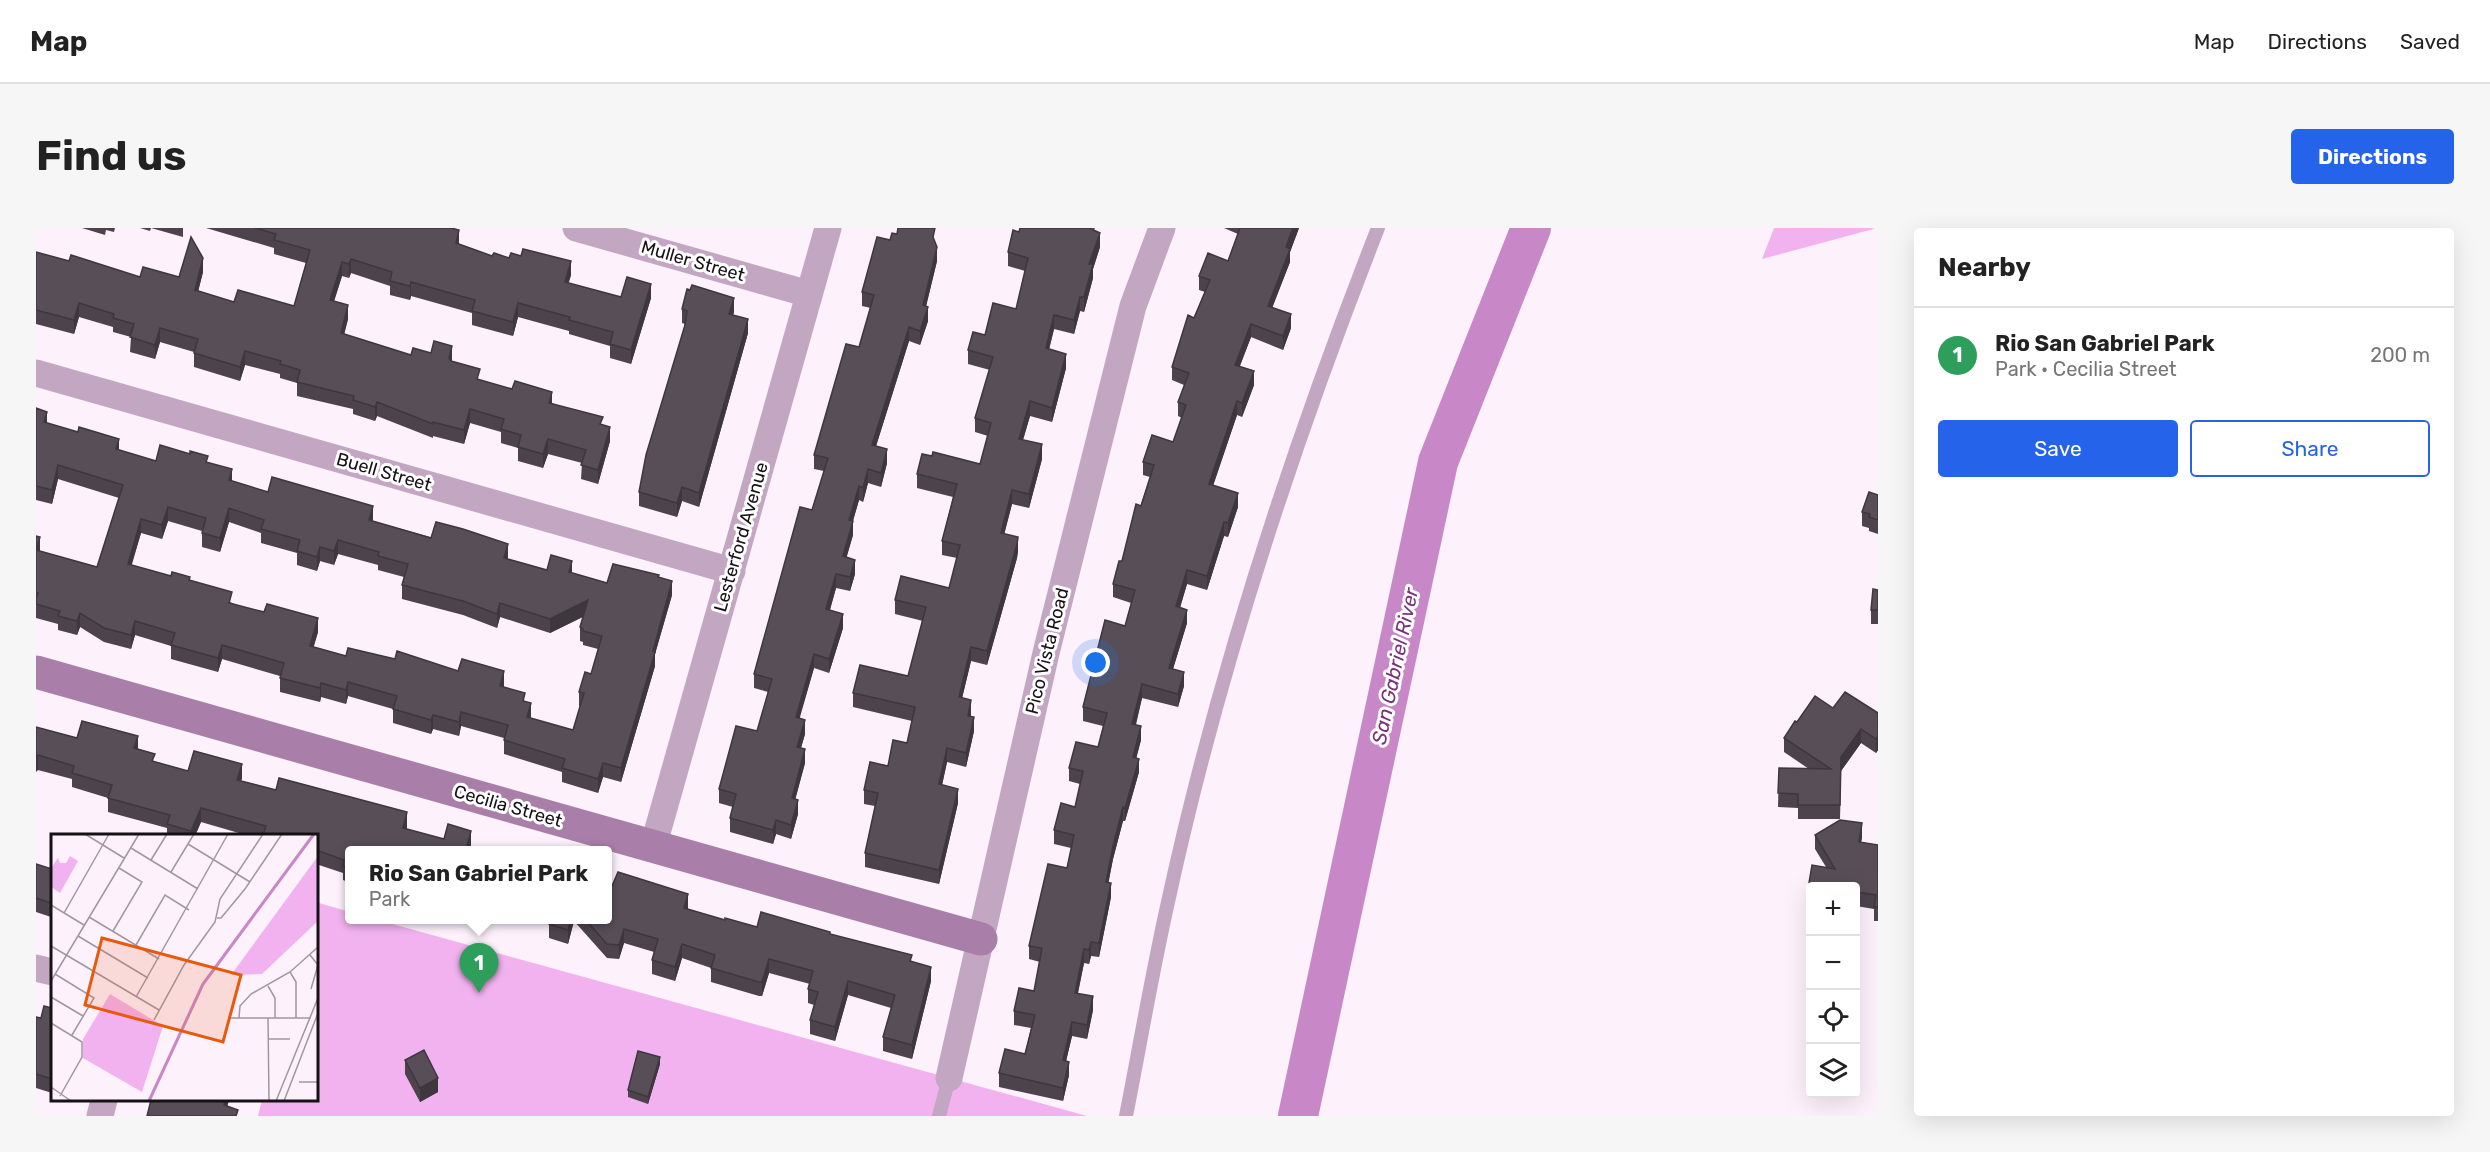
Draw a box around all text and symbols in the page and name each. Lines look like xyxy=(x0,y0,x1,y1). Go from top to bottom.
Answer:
text: Map xyxy=(30,25,87,58)
text: Map xyxy=(2194,29,2235,54)
text: Directions xyxy=(2268,29,2367,54)
text: Saved xyxy=(2400,29,2460,54)
button: Directions xyxy=(2291,129,2454,184)
text: Find us xyxy=(36,131,187,181)
street label: Muller Street xyxy=(639,236,747,286)
text: Nearby xyxy=(1938,252,2031,283)
text: Rio San Gabriel Park xyxy=(1995,330,2215,357)
text: 1 xyxy=(1953,343,1962,367)
text: 200 m xyxy=(2370,343,2430,367)
text: Park · Cecilia Street xyxy=(1995,357,2177,381)
button: Save xyxy=(1938,420,2178,477)
button: Share xyxy=(2190,420,2430,477)
street label: Buell Street xyxy=(334,448,434,496)
street label: Lesterford Avenue xyxy=(709,460,773,614)
water label: San Gabriel River xyxy=(1367,584,1424,746)
street label: Pico Vista Road xyxy=(1021,586,1073,716)
your location xyxy=(1081,648,1110,677)
street label: Cecilia Street xyxy=(451,780,565,832)
inset map xyxy=(51,834,318,1101)
popup xyxy=(345,846,612,924)
text: Rio San Gabriel Park xyxy=(369,860,588,887)
map controls xyxy=(1806,882,1860,1098)
button: + xyxy=(1806,882,1860,936)
text: Park xyxy=(369,887,410,911)
button: − xyxy=(1806,936,1860,990)
pin: 1 xyxy=(460,944,498,993)
button: locate xyxy=(1806,990,1860,1044)
button: layers xyxy=(1806,1044,1860,1098)

